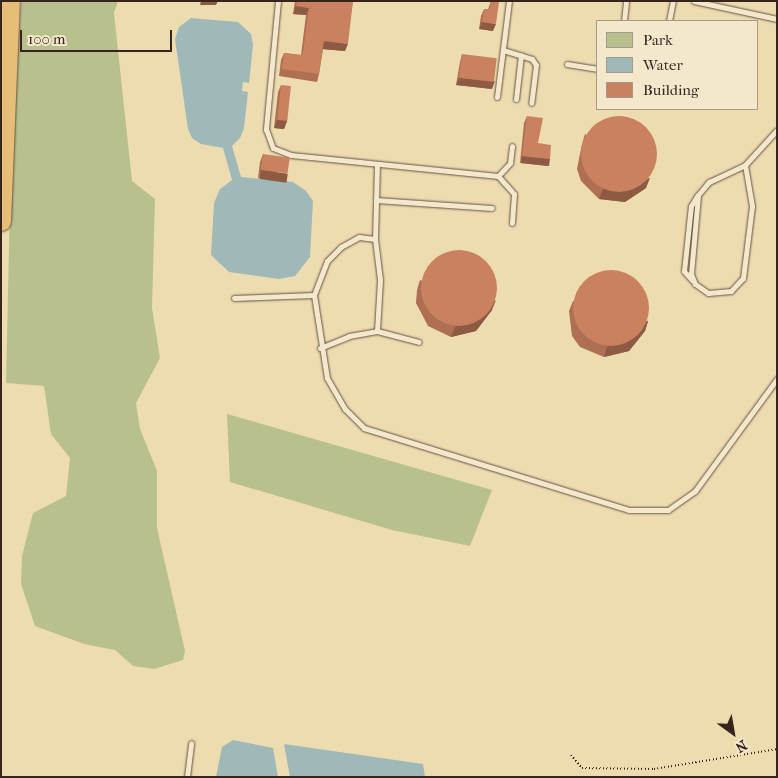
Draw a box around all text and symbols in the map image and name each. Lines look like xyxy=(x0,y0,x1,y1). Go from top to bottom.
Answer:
scale bar xyxy=(22,20,175,52)
legend xyxy=(596,20,758,110)
text: 100 m xyxy=(28,30,66,48)
text: Park xyxy=(643,31,673,49)
text: Water xyxy=(643,56,683,74)
text: Building xyxy=(643,81,699,99)
north arrow xyxy=(708,708,758,758)
text: N xyxy=(732,736,750,756)

